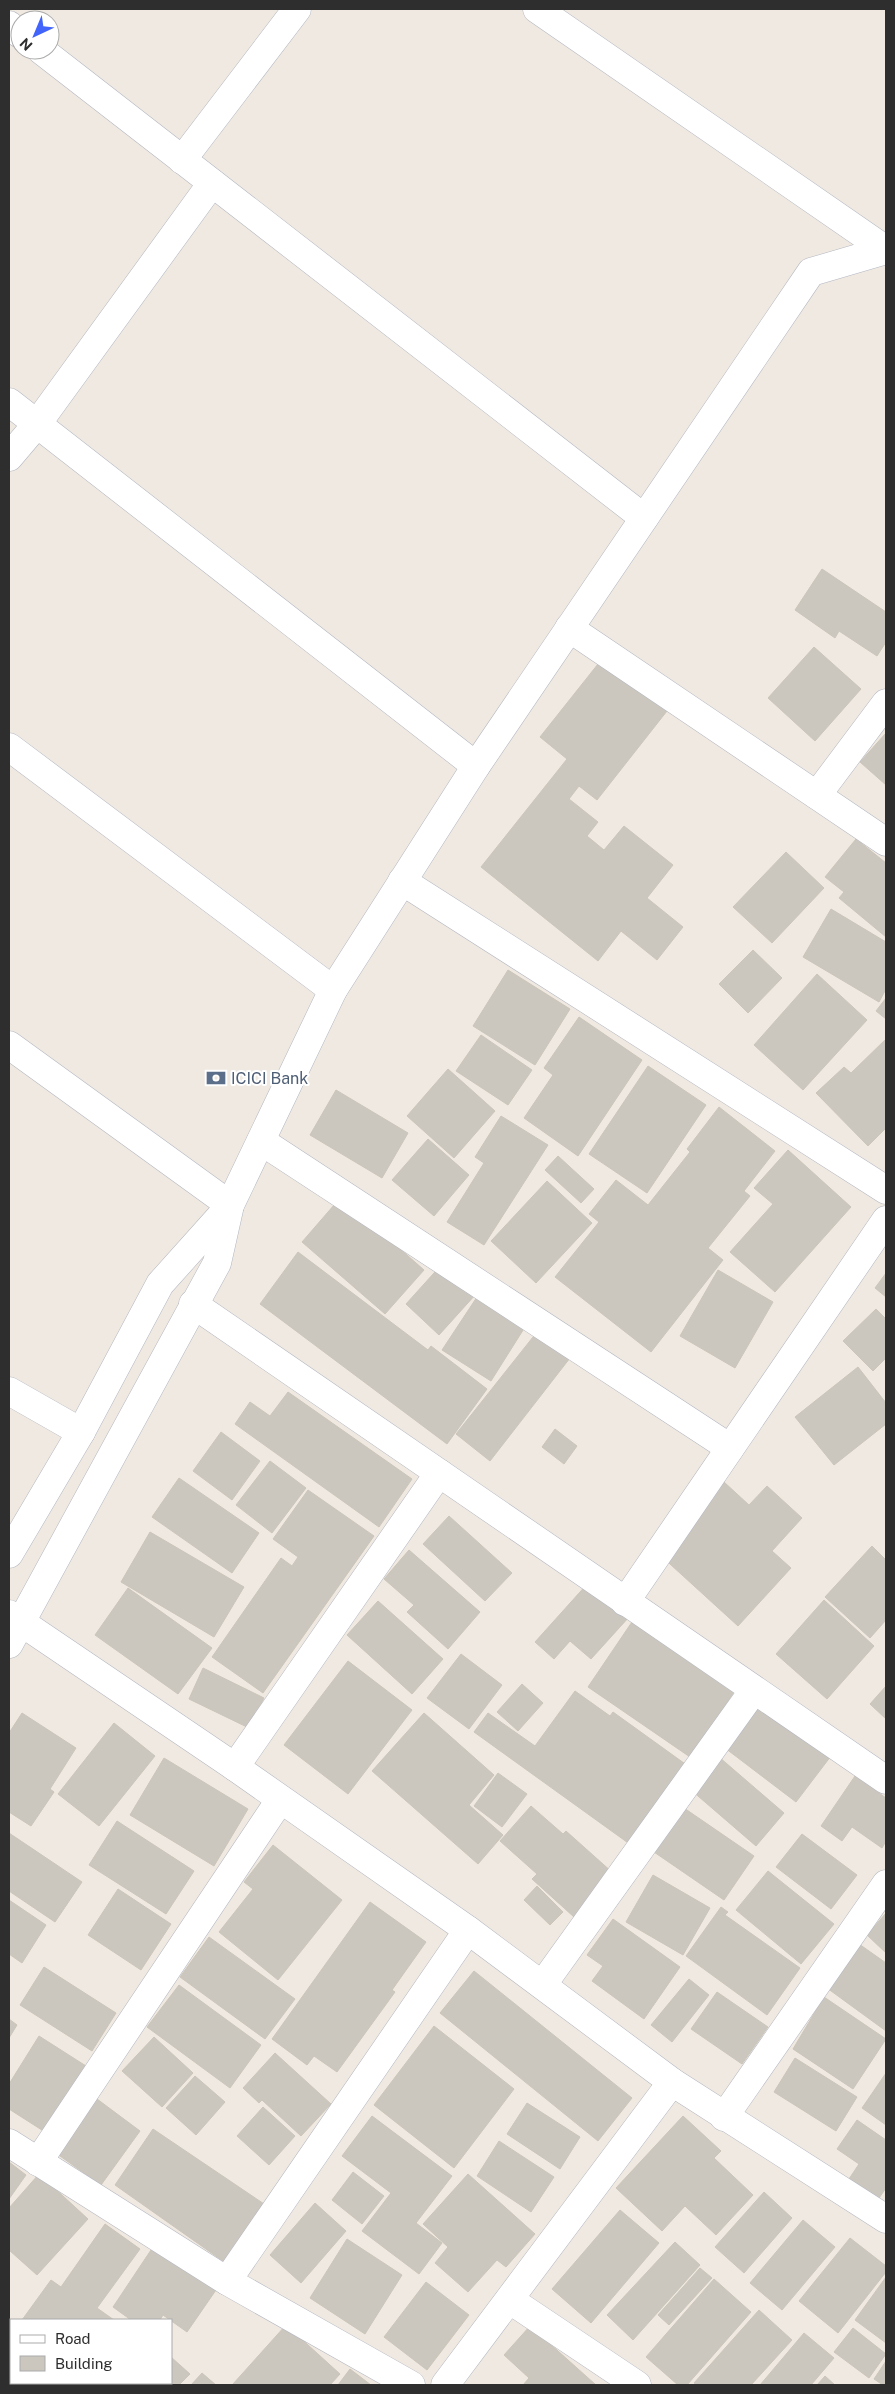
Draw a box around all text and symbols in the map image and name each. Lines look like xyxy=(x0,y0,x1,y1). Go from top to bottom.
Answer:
north arrow xyxy=(10,10,60,60)
text: N xyxy=(16,35,35,54)
bank icon: ICICI Bank xyxy=(205,1067,227,1089)
place label: ICICI Bank xyxy=(231,1069,308,1088)
legend xyxy=(10,2319,172,2384)
text: Road xyxy=(55,2330,91,2347)
text: Building xyxy=(55,2355,113,2372)

